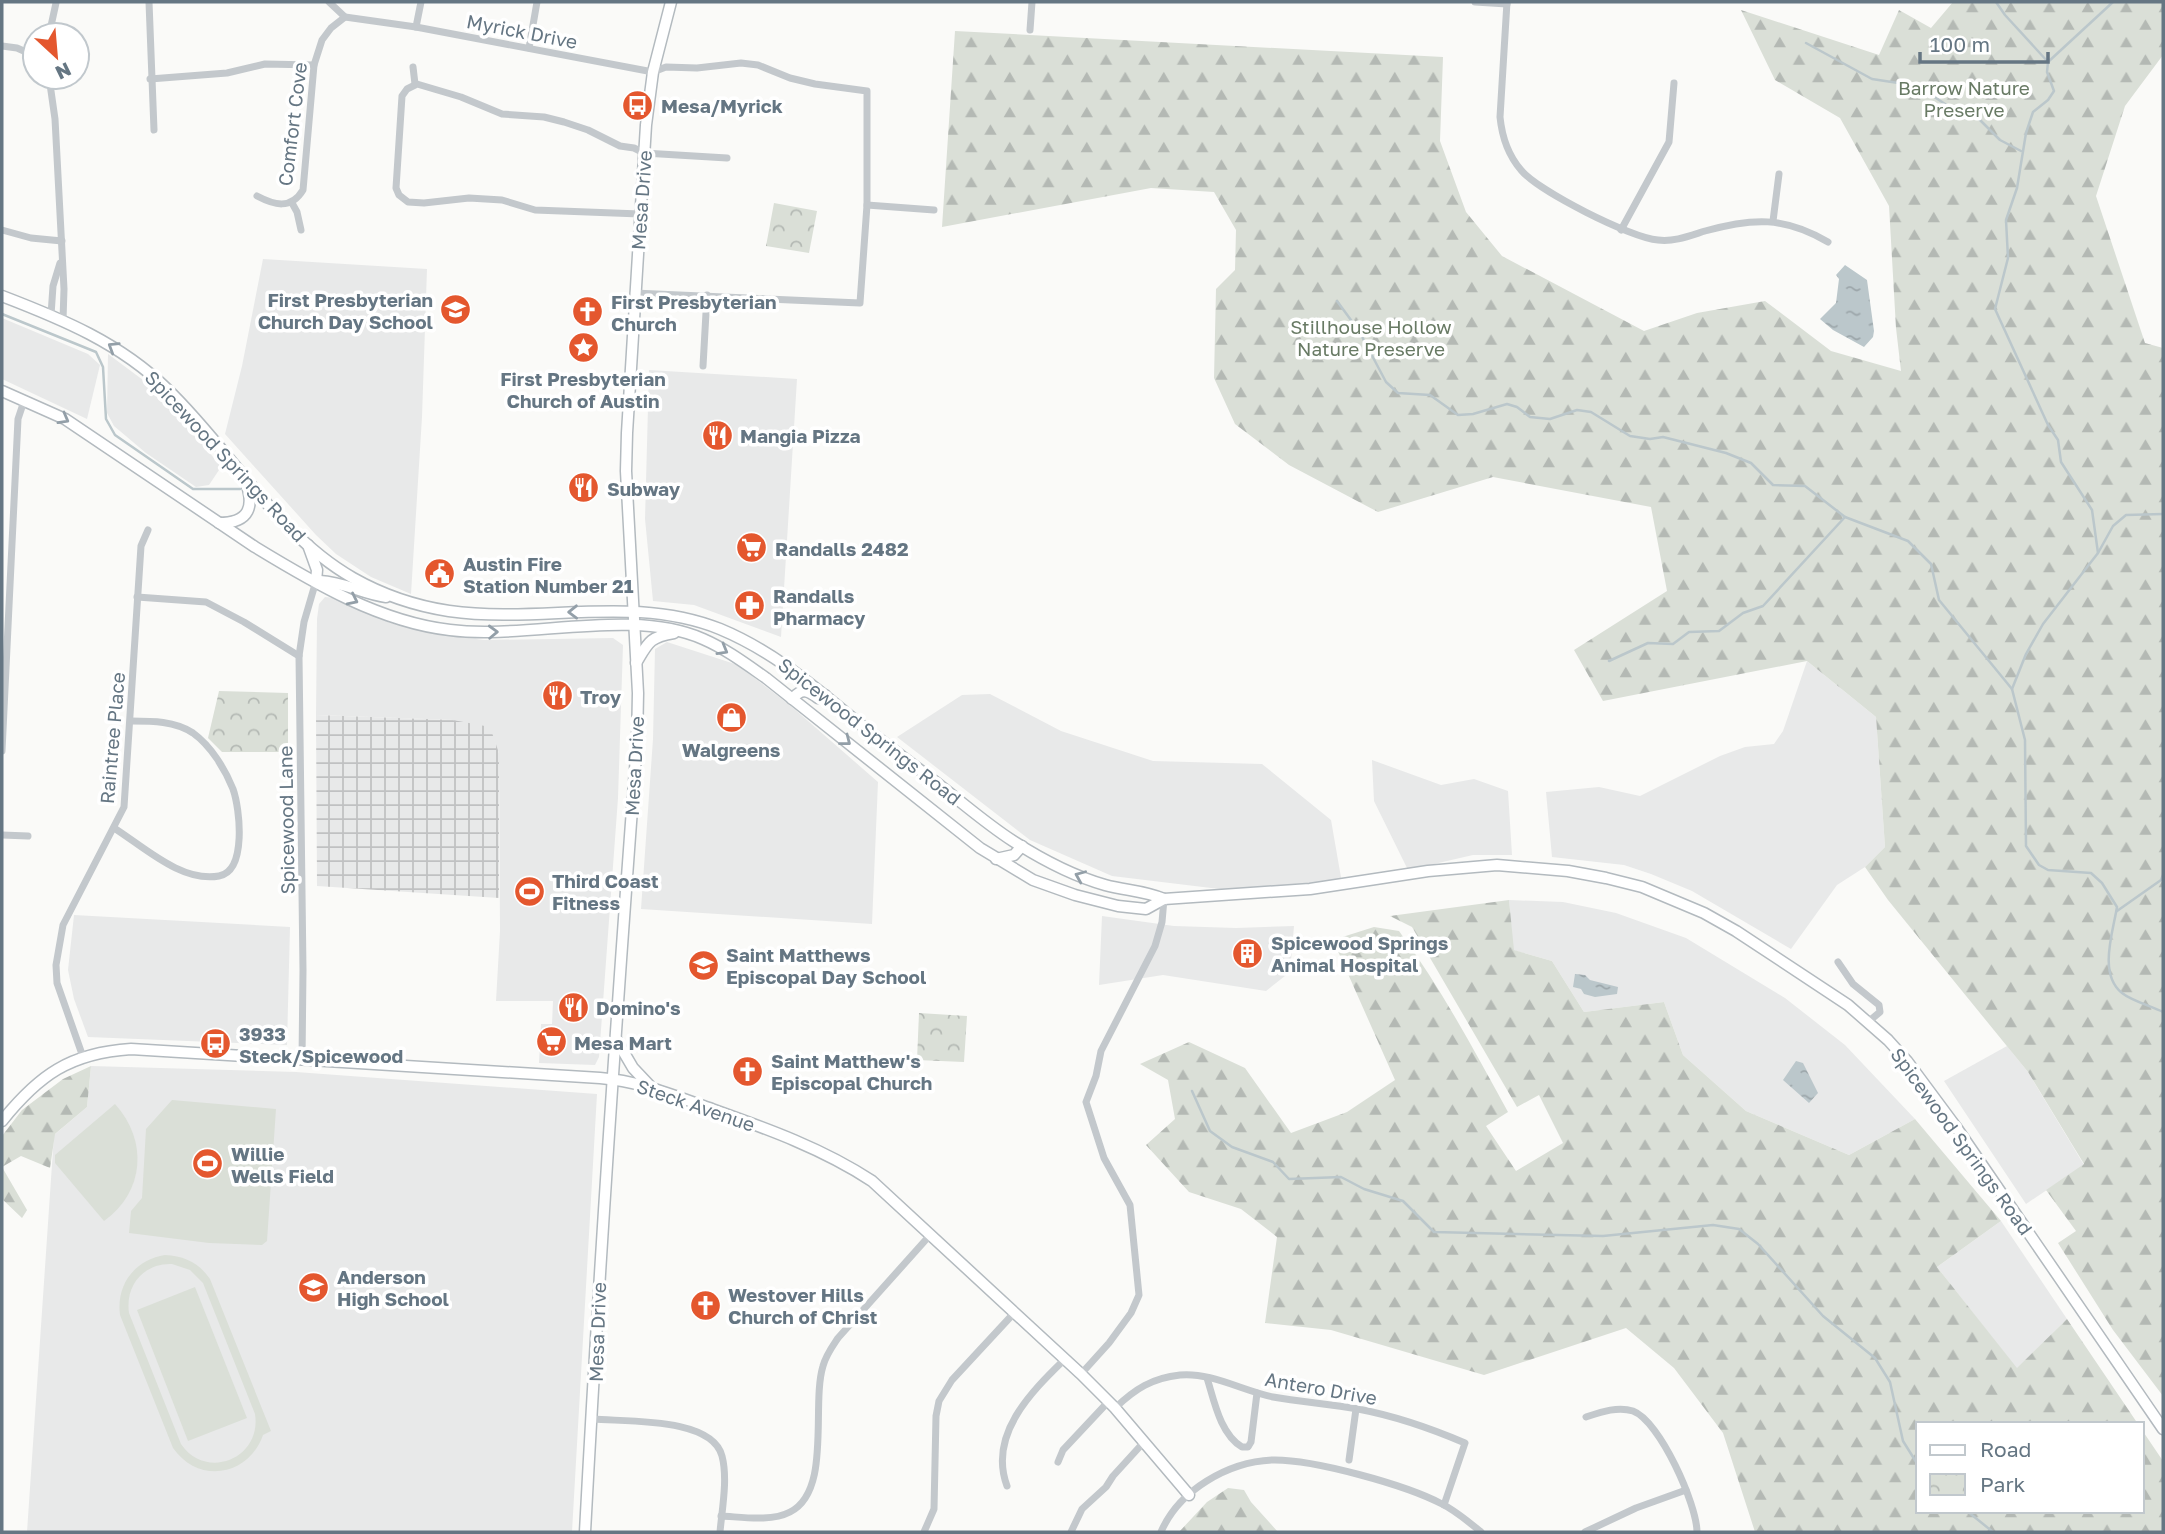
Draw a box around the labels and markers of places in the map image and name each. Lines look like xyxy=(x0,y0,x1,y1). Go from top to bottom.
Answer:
bus stop icon: Mesa/Myrick xyxy=(621,88,655,122)
place label: Mesa/Myrick xyxy=(661,94,783,117)
place label: First Presbyterian Church Day School xyxy=(258,288,433,333)
place label: First Presbyterian Church xyxy=(611,290,777,335)
school or university icon: First Presbyterian Church Day School xyxy=(439,293,473,327)
church icon: First Presbyterian Church xyxy=(571,295,605,329)
place icon: First Presbyterian Church of Austin xyxy=(566,330,600,364)
place label: First Presbyterian Church of Austin xyxy=(500,367,666,412)
restaurant icon: Mangia Pizza xyxy=(700,418,734,452)
place label: Mangia Pizza xyxy=(740,424,861,447)
restaurant icon: Subway xyxy=(567,471,601,505)
place label: Subway xyxy=(607,477,681,500)
supermarket icon: Randalls 2482 xyxy=(735,531,769,565)
place label: Randalls 2482 xyxy=(775,537,908,560)
place label: Austin Fire Station Number 21 xyxy=(463,552,634,597)
public building icon: Austin Fire Station Number 21 xyxy=(423,557,457,591)
place label: Randalls Pharmacy xyxy=(773,584,866,629)
pharmacy icon: Randalls Pharmacy xyxy=(733,589,767,623)
restaurant icon: Troy xyxy=(540,679,574,713)
place label: Troy xyxy=(580,685,622,708)
shop icon: Walgreens xyxy=(714,701,748,735)
place label: Walgreens xyxy=(682,738,781,761)
place label: Third Coast Fitness xyxy=(552,869,659,914)
sports icon: Third Coast Fitness xyxy=(512,874,546,908)
place label: Spicewood Springs Animal Hospital xyxy=(1271,931,1449,976)
building icon: Spicewood Springs Animal Hospital xyxy=(1231,936,1265,970)
place label: Saint Matthews Episcopal Day School xyxy=(726,943,926,988)
school or university icon: Saint Matthews Episcopal Day School xyxy=(686,948,720,982)
restaurant icon: Domino's xyxy=(556,990,590,1024)
place label: Domino's xyxy=(596,996,681,1019)
place label: 3933 Steck/Spicewood xyxy=(239,1022,403,1067)
supermarket icon: Mesa Mart xyxy=(534,1025,568,1059)
bus stop icon: 3933 Steck/Spicewood xyxy=(199,1027,233,1061)
place label: Mesa Mart xyxy=(574,1031,672,1054)
place label: Saint Matthew's Episcopal Church xyxy=(771,1049,932,1094)
church icon: Saint Matthew's Episcopal Church xyxy=(731,1054,765,1088)
place label: Willie Wells Field xyxy=(231,1142,334,1187)
sports icon: Willie Wells Field xyxy=(191,1147,225,1181)
place label: Anderson High School xyxy=(337,1265,449,1310)
school or university icon: Anderson High School xyxy=(297,1270,331,1304)
place label: Westover Hills Church of Christ xyxy=(728,1283,878,1328)
church icon: Westover Hills Church of Christ xyxy=(688,1288,722,1322)

